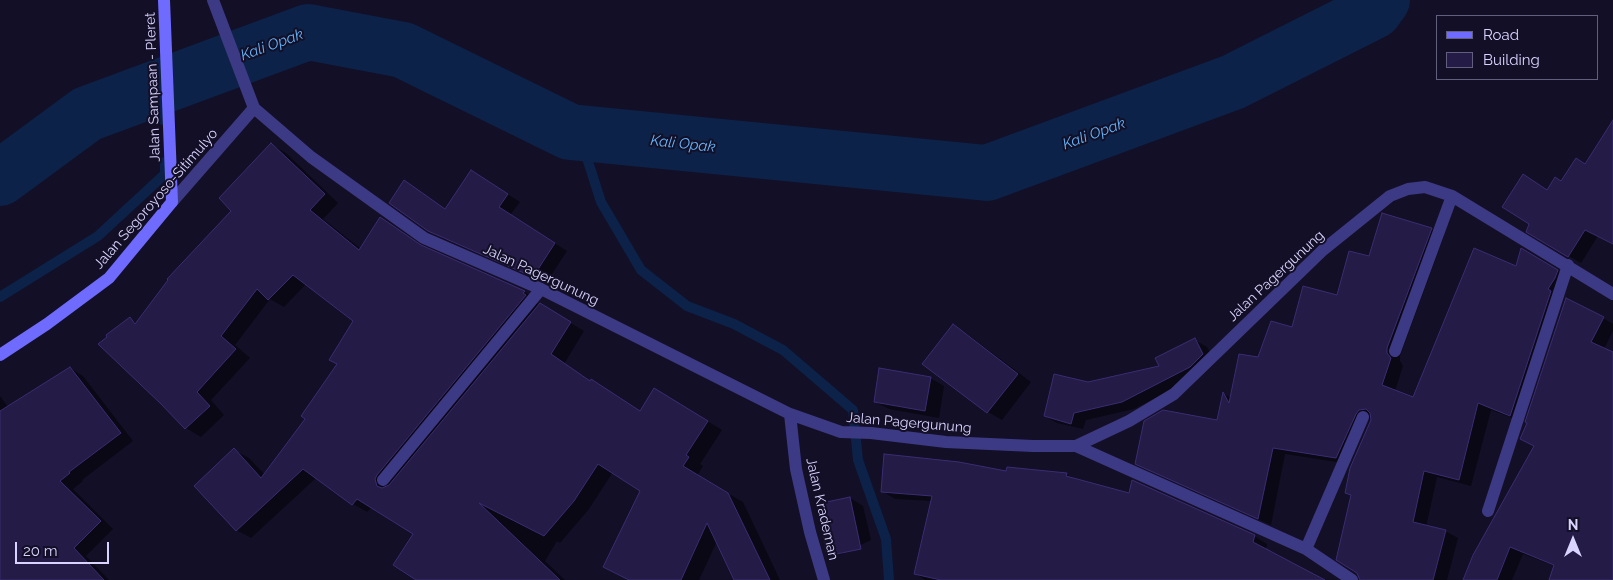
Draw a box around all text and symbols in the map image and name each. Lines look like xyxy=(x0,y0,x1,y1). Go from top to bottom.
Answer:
street label: Jalan Sampaan - Pleret xyxy=(142,12,164,162)
legend xyxy=(1436,15,1598,80)
water label: Kali Opak xyxy=(238,25,306,65)
text: Road xyxy=(1483,26,1519,44)
text: Building xyxy=(1483,51,1540,69)
water label: Kali Opak xyxy=(1060,114,1128,154)
street label: Jalan Segoroyoso-Sitimulyo xyxy=(91,125,221,273)
water label: Kali Opak xyxy=(650,132,716,156)
street label: Jalan Pagergunung xyxy=(1224,227,1328,325)
street label: Jalan Pagergunung xyxy=(481,241,601,309)
street label: Jalan Pagergunung xyxy=(846,409,972,437)
street label: Jalan Krademan xyxy=(802,456,842,562)
north arrow xyxy=(1548,515,1598,565)
text: N xyxy=(1568,517,1578,533)
scale bar xyxy=(18,532,111,564)
text: 20 m xyxy=(23,542,58,560)

